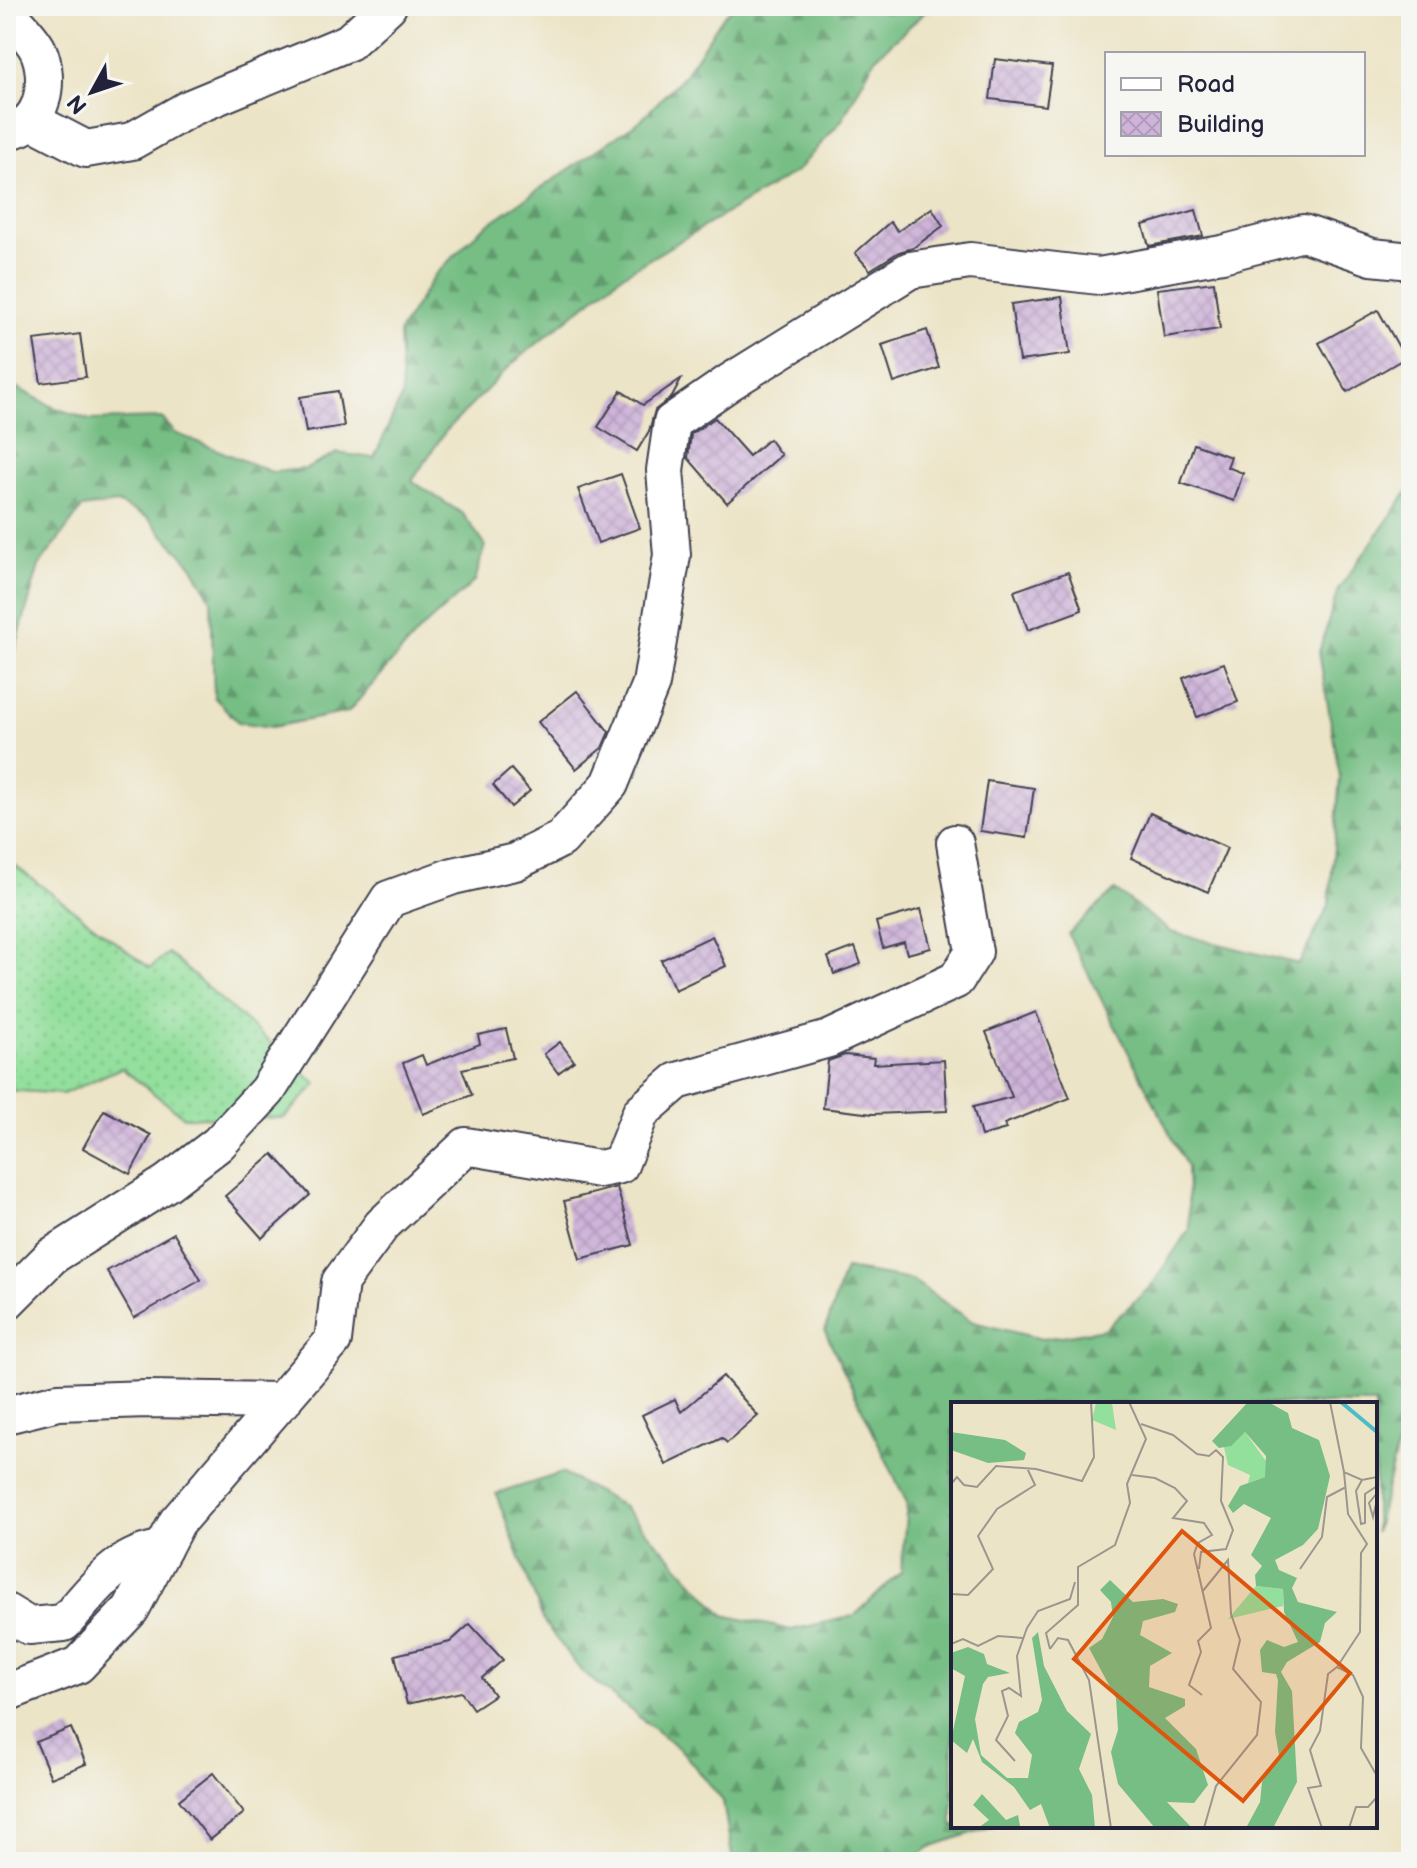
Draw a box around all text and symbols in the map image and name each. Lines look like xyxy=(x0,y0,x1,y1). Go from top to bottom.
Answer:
north arrow xyxy=(52,52,132,132)
legend xyxy=(1105,52,1365,156)
text: Road xyxy=(1177,70,1235,99)
text: N xyxy=(62,89,93,119)
text: Building xyxy=(1177,110,1264,139)
inset map xyxy=(951,1402,1377,1828)

